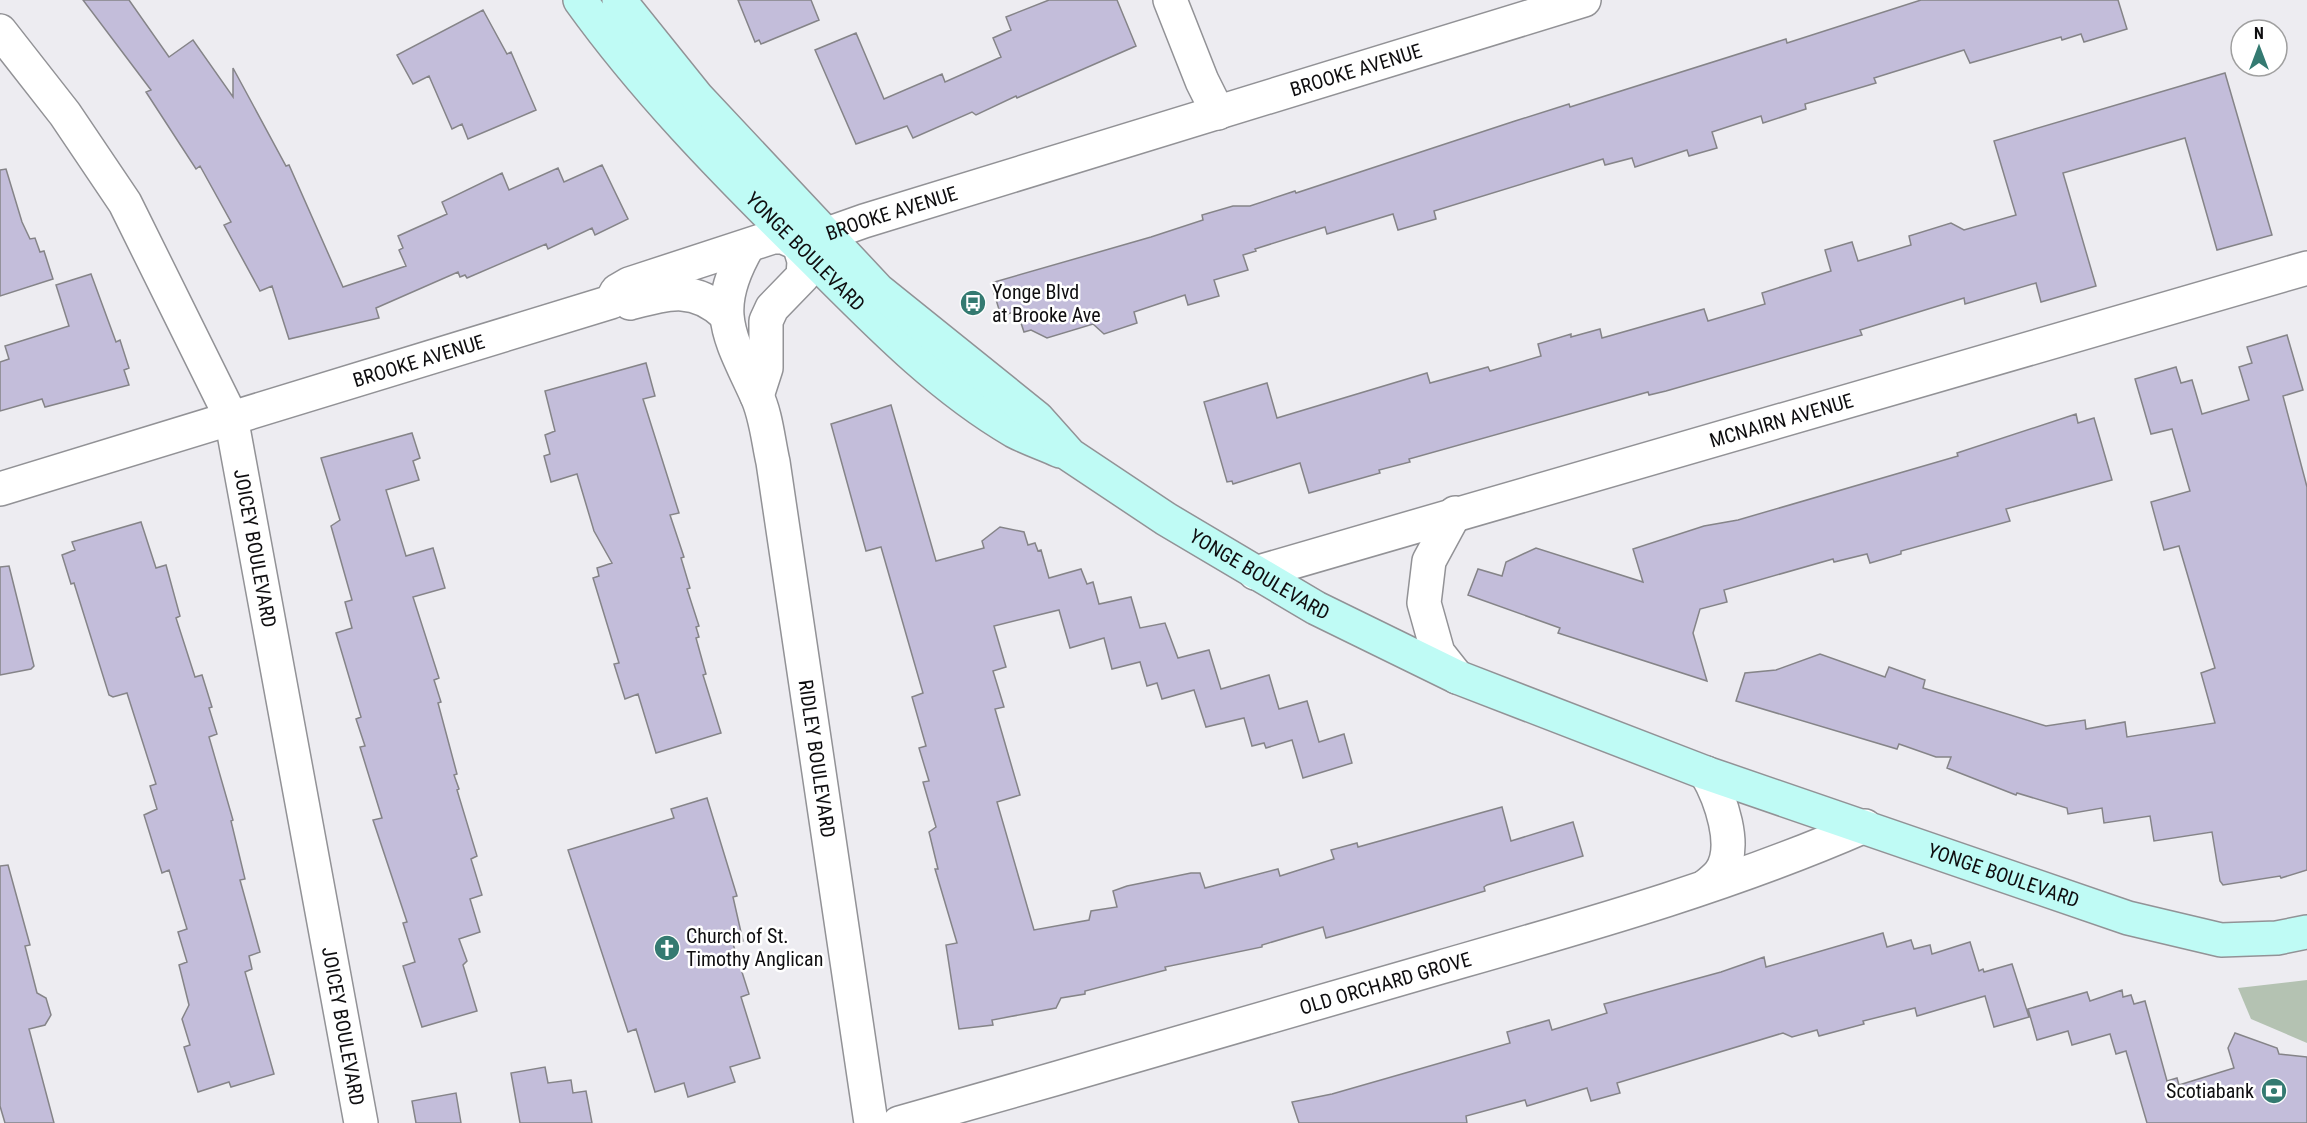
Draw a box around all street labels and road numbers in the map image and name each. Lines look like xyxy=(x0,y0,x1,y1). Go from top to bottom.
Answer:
street label: BROOKE AVENUE xyxy=(1287,38,1425,101)
street label: BROOKE AVENUE xyxy=(823,181,960,246)
street label: YONGE BOULEVARD xyxy=(741,187,870,316)
street label: BROOKE AVENUE xyxy=(350,329,488,392)
street label: MCNAIRN AVENUE xyxy=(1707,388,1856,453)
street label: JOICEY BOULEVARD xyxy=(229,467,282,629)
street label: YONGE BOULEVARD xyxy=(1185,524,1334,625)
street label: RIDLEY BOULEVARD xyxy=(793,678,841,839)
street label: YONGE BOULEVARD xyxy=(1925,838,2083,912)
street label: JOICEY BOULEVARD xyxy=(317,945,370,1107)
street label: OLD ORCHARD GROVE xyxy=(1297,947,1474,1020)

